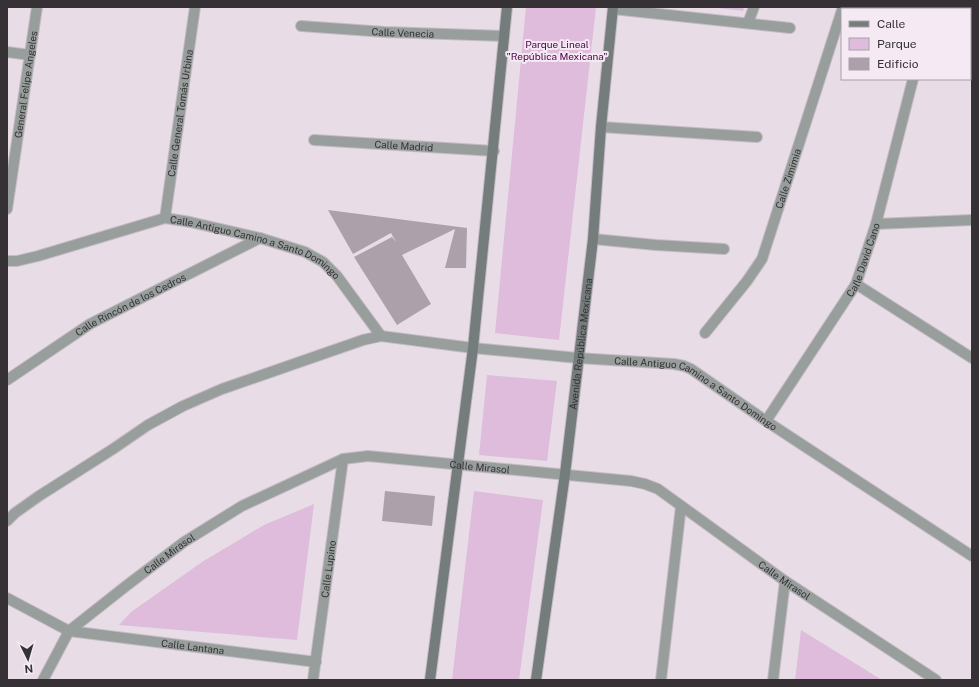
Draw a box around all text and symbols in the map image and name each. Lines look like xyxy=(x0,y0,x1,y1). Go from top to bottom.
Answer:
legend xyxy=(841,8,971,80)
text: Calle xyxy=(877,17,906,31)
street label: Calle Venecia xyxy=(371,25,434,40)
street label: General Felipe Angeles xyxy=(12,30,39,139)
text: Parque xyxy=(877,37,917,51)
park label: Parque Lineal "República Mexicana" xyxy=(506,38,608,62)
street label: Calle General Tomás Urbina xyxy=(165,49,195,178)
text: Edificio xyxy=(877,57,919,71)
street label: Calle Madrid xyxy=(374,138,434,153)
street label: Calle Zimimia xyxy=(773,147,803,210)
street label: Calle Antiguo Camino a Santo Domingo xyxy=(169,213,343,282)
street label: Calle David Cano xyxy=(843,221,882,299)
street label: Calle Rincón de los Cedros xyxy=(73,271,188,338)
street label: Avenida República Mexicana xyxy=(567,277,594,411)
street label: Calle Antiguo Camino a Santo Domingo xyxy=(614,354,780,433)
street label: Calle Mirasol xyxy=(449,458,510,475)
street label: Calle Mirasol xyxy=(141,531,197,576)
street label: Calle Lupino xyxy=(318,539,338,598)
street label: Calle Mirasol xyxy=(756,558,813,602)
street label: Calle Lantana xyxy=(161,637,225,656)
north arrow xyxy=(8,639,48,679)
text: N xyxy=(24,663,34,675)

